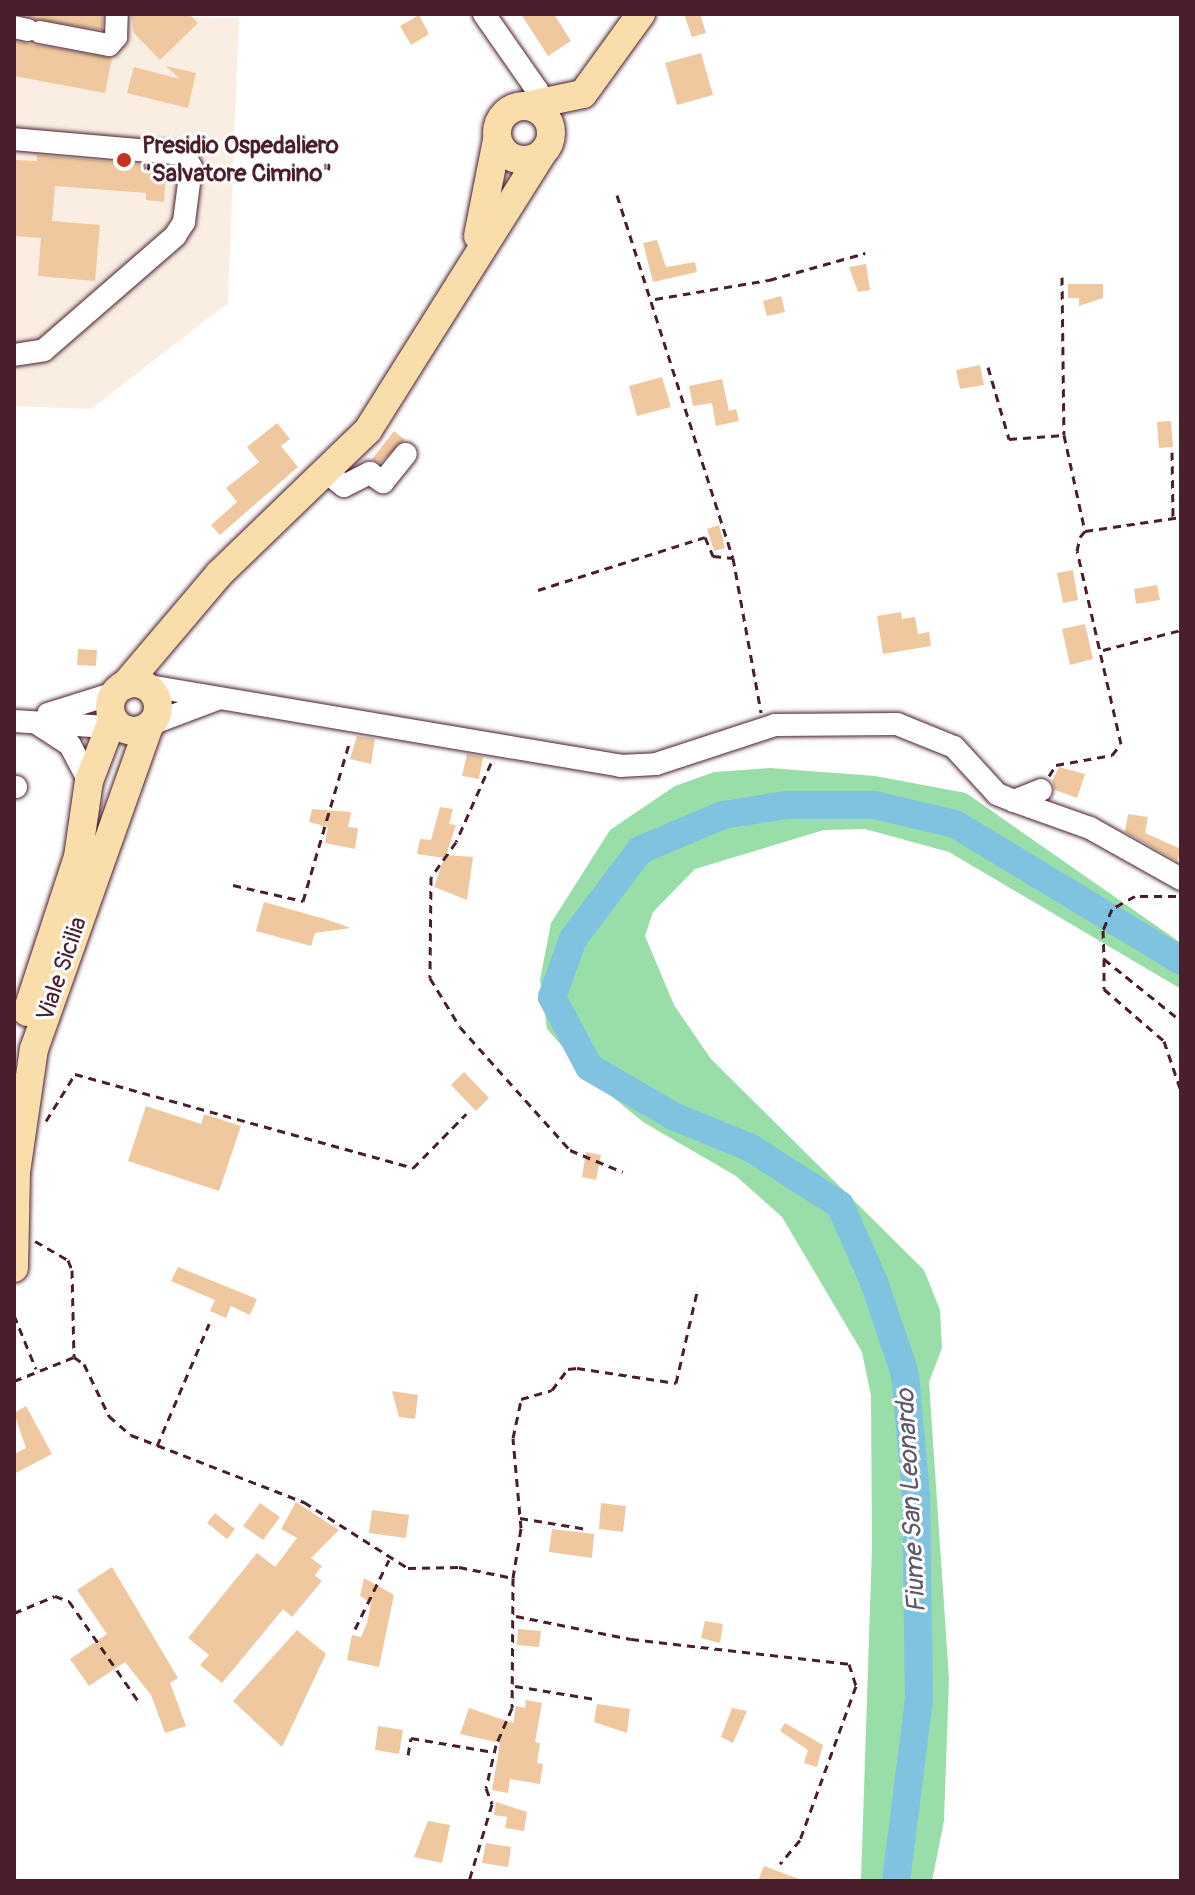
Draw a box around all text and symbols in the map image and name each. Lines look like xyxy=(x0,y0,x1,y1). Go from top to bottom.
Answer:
place label: Presidio Ospedaliero "Salvatore Cimino" xyxy=(142,132,339,188)
marker: Presidio Ospedaliero "Salvatore Cimino" xyxy=(113,149,135,171)
street label: Viale Sicilia xyxy=(31,913,93,1025)
water label: Fiume San Leonardo xyxy=(891,1388,933,1614)

